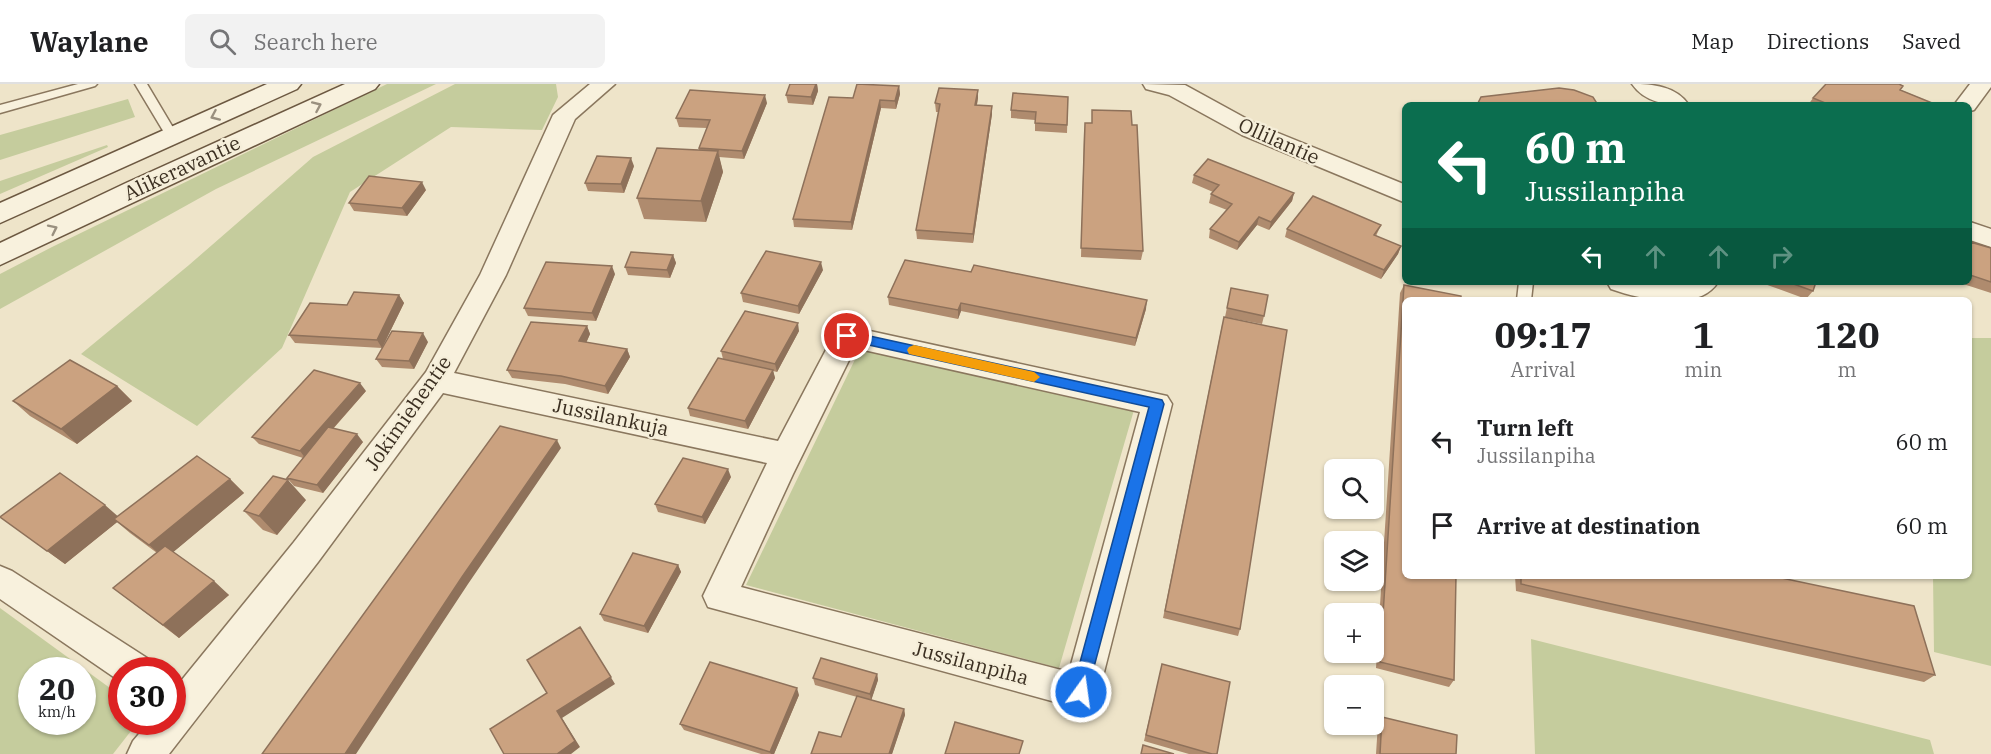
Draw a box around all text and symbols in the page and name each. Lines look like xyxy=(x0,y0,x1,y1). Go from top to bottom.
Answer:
search box xyxy=(185,14,605,68)
text: Waylane xyxy=(30,23,149,60)
icon: search xyxy=(206,25,239,58)
text: Search here xyxy=(254,27,378,56)
text: Map xyxy=(1691,27,1734,55)
text: Directions xyxy=(1767,27,1869,55)
text: Saved xyxy=(1902,27,1961,55)
one-way arrow xyxy=(311,101,322,113)
one-way arrow xyxy=(211,109,222,121)
street label: Ollilantie xyxy=(1234,111,1324,170)
text: 60 m xyxy=(1525,120,1626,175)
icon: left xyxy=(1426,126,1504,204)
street label: Alikeravantie xyxy=(119,129,244,206)
text: Jussilanpiha xyxy=(1525,173,1685,208)
one-way arrow xyxy=(46,225,57,237)
icon: left xyxy=(1576,240,1609,273)
icon: ahead xyxy=(1639,240,1672,273)
icon: ahead xyxy=(1702,240,1735,273)
icon: right xyxy=(1765,240,1798,273)
pin xyxy=(821,310,872,361)
text: 09:17 xyxy=(1494,311,1592,358)
text: 1 xyxy=(1692,311,1714,358)
text: 120 xyxy=(1815,311,1880,358)
icon: arrive xyxy=(830,319,863,352)
street label: Jokimiehentie xyxy=(358,350,457,475)
text: Arrival xyxy=(1511,356,1576,383)
text: min xyxy=(1684,356,1722,383)
text: m xyxy=(1838,356,1857,383)
street label: Jussilankuja xyxy=(551,391,672,442)
text: Turn left xyxy=(1477,413,1573,442)
icon: left xyxy=(1426,425,1459,458)
text: 60 m xyxy=(1896,427,1948,456)
text: Jussilanpiha xyxy=(1477,442,1596,469)
map controls xyxy=(1324,459,1384,735)
button: search xyxy=(1324,459,1384,519)
icon: arrive xyxy=(1426,509,1459,542)
text: Arrive at destination xyxy=(1477,511,1700,540)
text: 60 m xyxy=(1896,511,1948,540)
button: layers xyxy=(1324,531,1384,591)
button: + xyxy=(1324,603,1384,663)
street label: Jussilanpiha xyxy=(910,634,1032,691)
speed limit sign: 30 xyxy=(108,657,186,735)
position arrow xyxy=(1049,660,1113,724)
text: 20 xyxy=(39,669,75,708)
button: − xyxy=(1324,675,1384,735)
text: km/h xyxy=(38,702,76,721)

